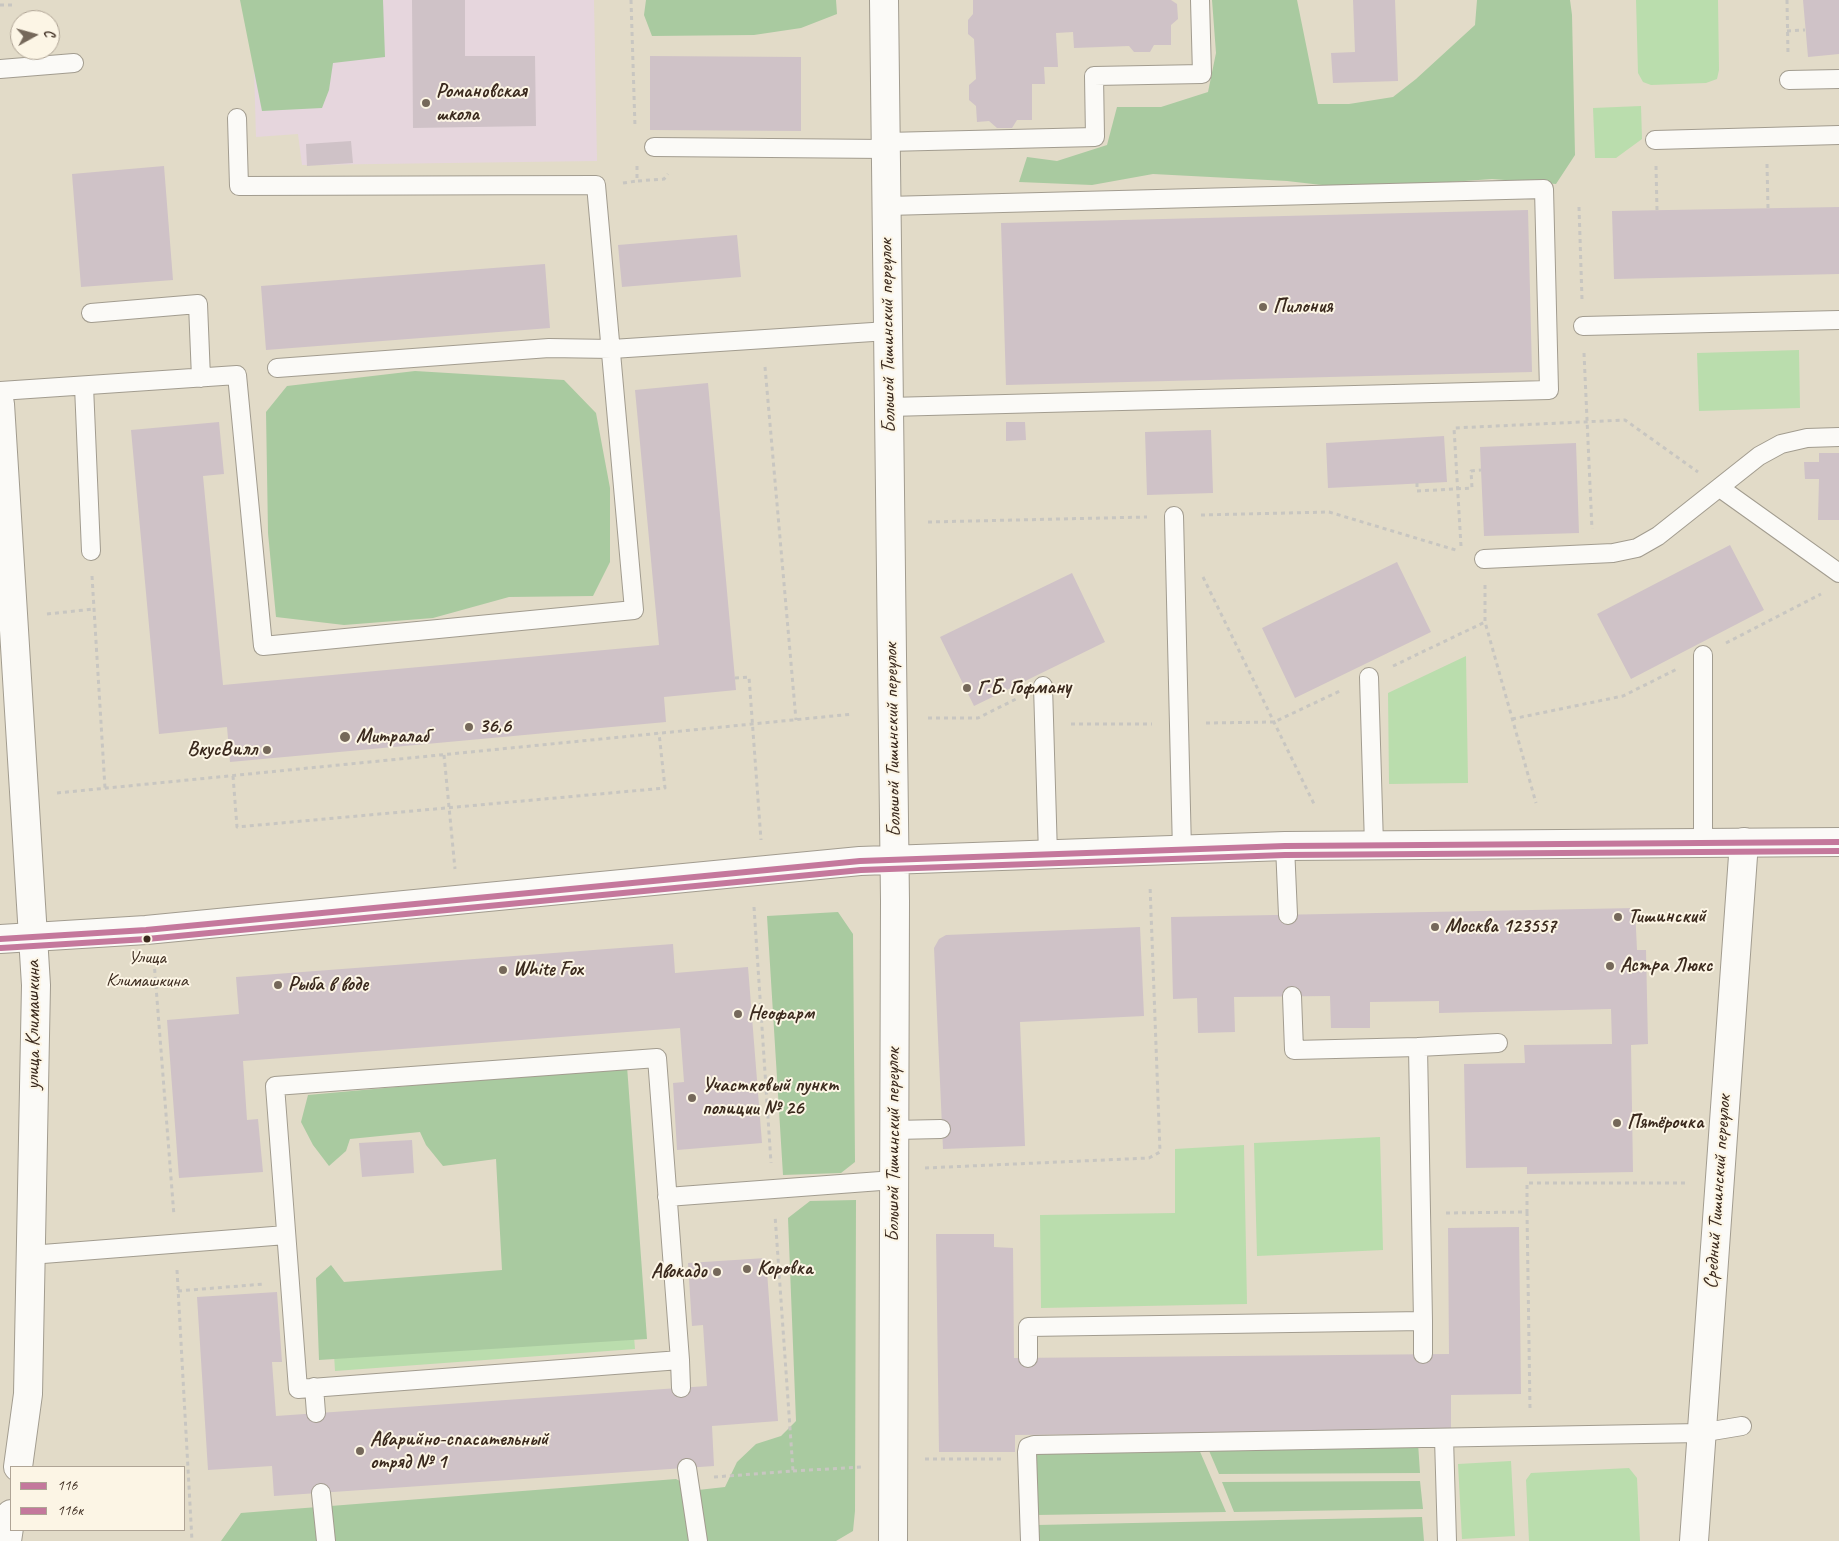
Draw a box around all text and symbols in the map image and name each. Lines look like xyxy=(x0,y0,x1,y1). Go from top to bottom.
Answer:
north arrow xyxy=(10,10,60,60)
text: С xyxy=(41,29,58,38)
place label: Романовская школа xyxy=(436,80,527,127)
marker: Романовская школа xyxy=(420,97,432,109)
street label: Большой Тишинский переулок xyxy=(874,239,902,433)
place label: Пилония xyxy=(1273,295,1333,319)
marker: Пилония xyxy=(1257,301,1269,313)
street label: Большой Тишинский переулок xyxy=(879,643,907,837)
place label: Г.Б. Гофману xyxy=(977,676,1071,700)
marker: Г.Б. Гофману xyxy=(961,682,973,694)
place label: 36,6 xyxy=(479,715,511,739)
marker: 36,6 xyxy=(463,721,475,733)
place label: Митралаб xyxy=(356,725,429,749)
marker: Митралаб xyxy=(338,730,352,744)
place label: ВкусВилл xyxy=(187,738,257,762)
marker: ВкусВилл xyxy=(261,744,273,756)
place label: Тишинский xyxy=(1628,905,1706,929)
marker: Тишинский xyxy=(1612,911,1624,923)
place label: Москва 123557 xyxy=(1445,915,1556,939)
marker: Москва 123557 xyxy=(1429,921,1441,933)
marker: Улица Климашкина xyxy=(142,934,152,944)
place label: Улица Климашкина xyxy=(106,947,188,991)
place label: Астра Люкс xyxy=(1620,954,1712,978)
place label: White Fox xyxy=(513,958,583,982)
street label: улица Климашкина xyxy=(22,960,46,1090)
marker: Астра Люкс xyxy=(1604,960,1616,972)
marker: White Fox xyxy=(497,964,509,976)
place label: Рыба в воде xyxy=(288,973,368,997)
marker: Рыба в воде xyxy=(272,979,284,991)
place label: Неофарм xyxy=(748,1002,814,1026)
marker: Неофарм xyxy=(732,1008,744,1020)
street label: Большой Тишинский переулок xyxy=(882,1048,906,1242)
place label: Участковый пункт полиции № 26 xyxy=(702,1074,838,1121)
marker: Участковый пункт полиции № 26 xyxy=(686,1092,698,1104)
street label: Средний Тишинский переулок xyxy=(1699,1094,1737,1290)
place label: Пятёрочка xyxy=(1627,1111,1704,1135)
marker: Пятёрочка xyxy=(1611,1117,1623,1129)
place label: Коровка xyxy=(757,1257,813,1281)
place label: Авокадо xyxy=(651,1260,707,1284)
marker: Коровка xyxy=(741,1263,753,1275)
marker: Авокадо xyxy=(711,1266,723,1278)
place label: Аварийно-спасательный отряд № 1 xyxy=(370,1428,548,1475)
marker: Аварийно-спасательный отряд № 1 xyxy=(354,1445,366,1457)
legend xyxy=(10,1466,185,1531)
text: 116 xyxy=(57,1476,77,1495)
text: 116к xyxy=(57,1501,83,1520)

